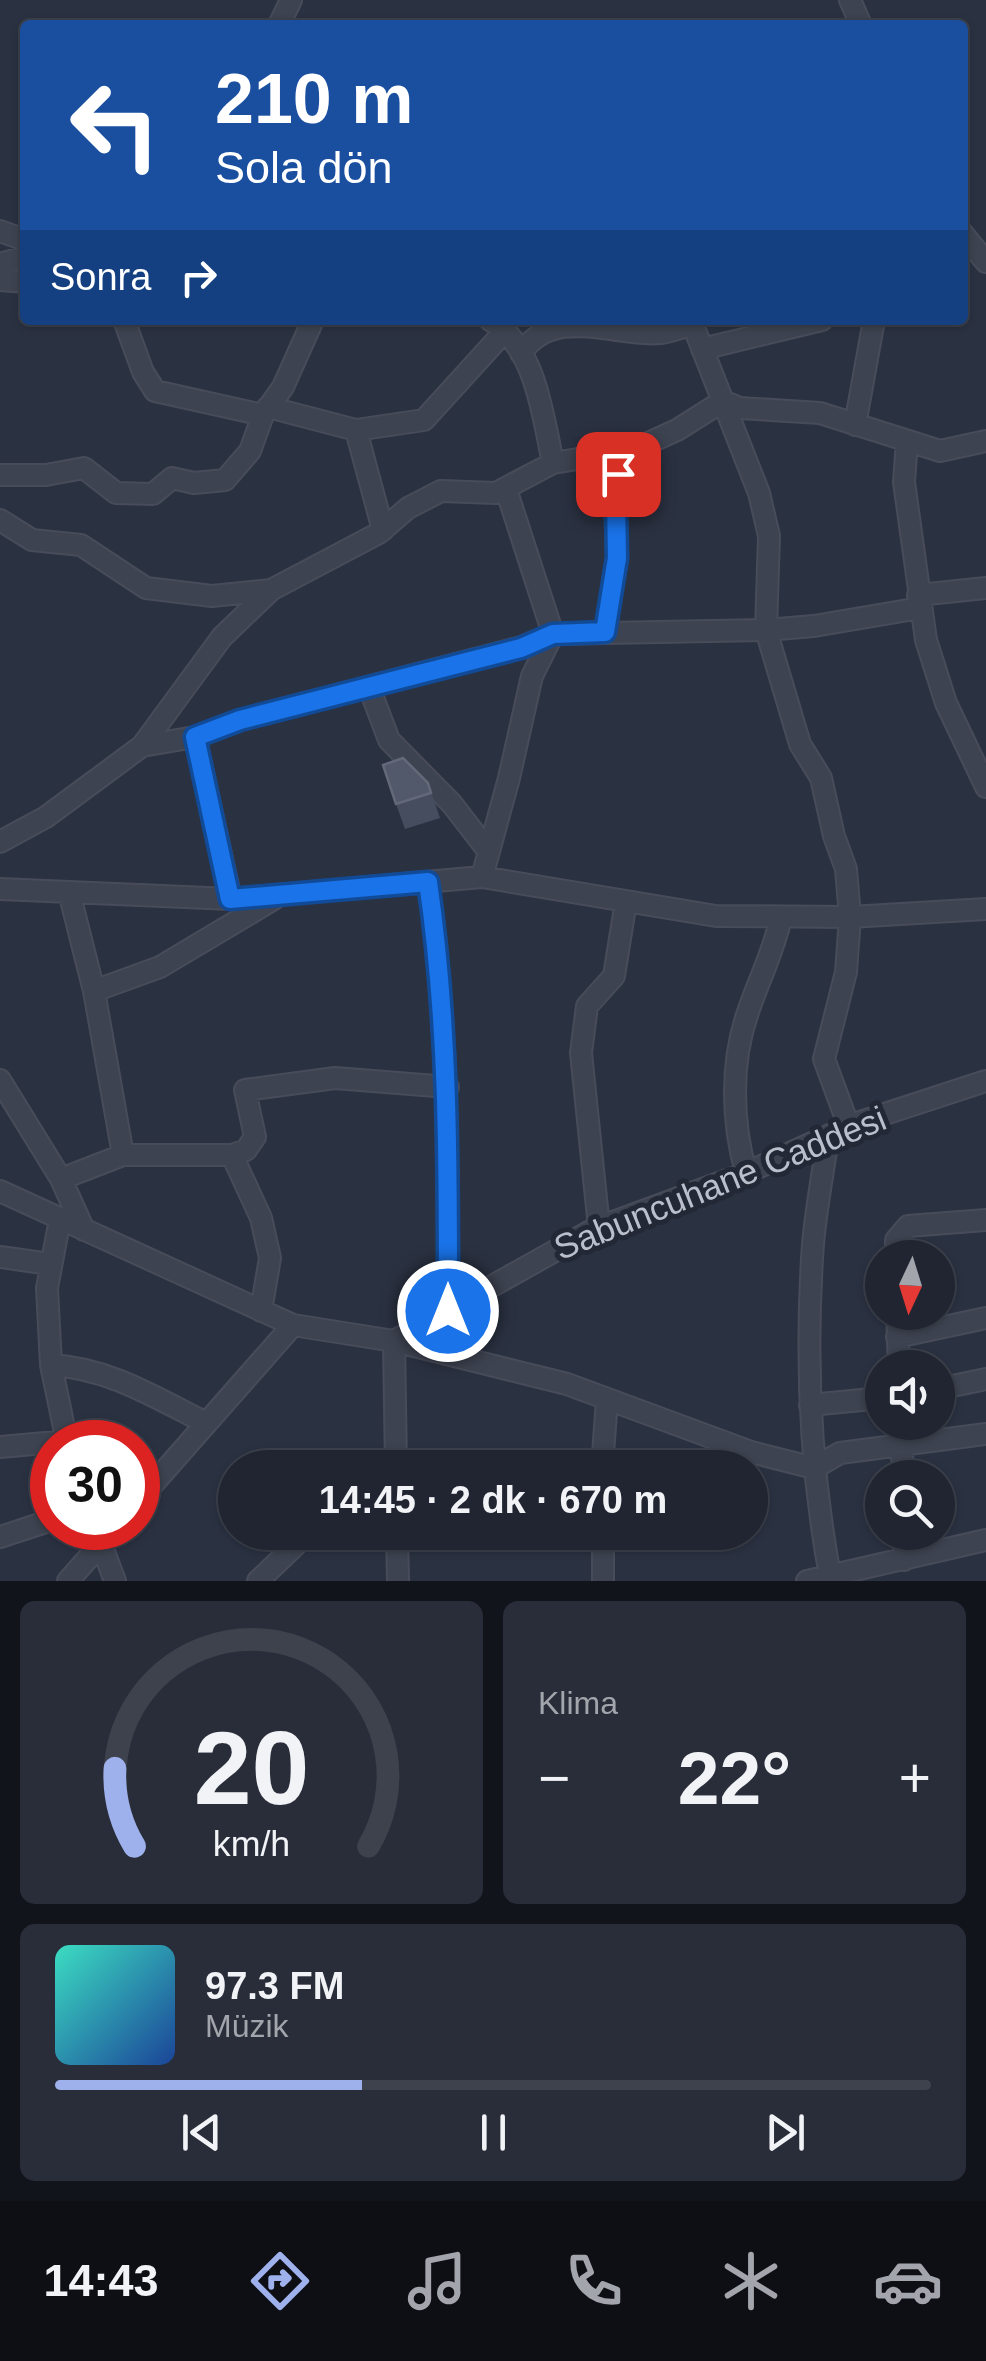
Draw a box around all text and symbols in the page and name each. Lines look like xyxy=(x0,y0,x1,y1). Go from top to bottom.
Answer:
icon: left xyxy=(50,60,180,190)
text: 210 m xyxy=(215,60,413,138)
text: Sola dön xyxy=(215,142,393,193)
icon: right xyxy=(171,250,226,305)
text: Sonra xyxy=(50,256,151,298)
pin xyxy=(576,432,661,517)
icon: arrive xyxy=(591,447,646,502)
street label: Sabuncuhane Caddesi xyxy=(548,1098,891,1267)
north arrow xyxy=(865,1240,955,1330)
map controls xyxy=(865,1240,955,1550)
position arrow xyxy=(396,1259,500,1363)
button: sound xyxy=(865,1350,955,1440)
speed limit sign: 30 xyxy=(30,1420,160,1550)
button: search xyxy=(865,1460,955,1550)
text: 14:45 · 2 dk · 670 m xyxy=(319,1479,667,1521)
text: Klima xyxy=(538,1685,618,1721)
text: 20 xyxy=(194,1710,309,1826)
text: 22° xyxy=(678,1736,791,1820)
text: − xyxy=(538,1747,570,1809)
text: + xyxy=(899,1747,931,1809)
text: km/h xyxy=(213,1824,290,1864)
text: 97.3 FM xyxy=(205,1965,344,2007)
text: Müzik xyxy=(205,2008,289,2044)
icon: previous xyxy=(174,2105,229,2160)
icon: pause xyxy=(466,2105,521,2160)
icon: next xyxy=(758,2105,813,2160)
icon: directions xyxy=(245,2246,315,2316)
icon: music xyxy=(402,2246,472,2316)
icon: phone xyxy=(559,2246,629,2316)
icon: climate xyxy=(716,2246,786,2316)
icon: car xyxy=(873,2246,943,2316)
text: 14:43 xyxy=(43,2255,159,2306)

